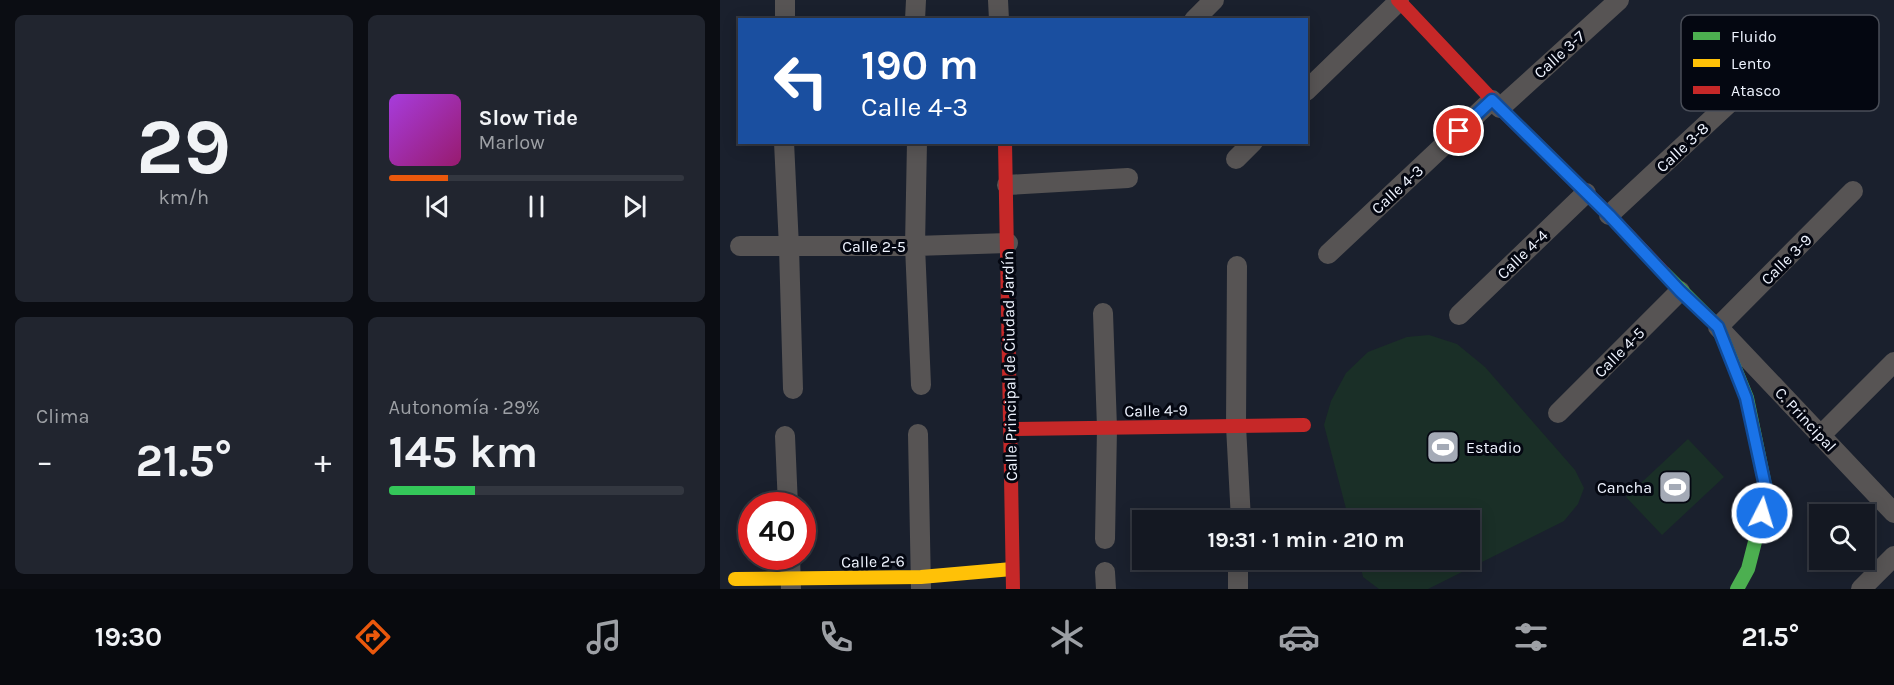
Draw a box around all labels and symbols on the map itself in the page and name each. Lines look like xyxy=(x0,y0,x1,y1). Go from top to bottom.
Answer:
legend xyxy=(1681,15,1879,111)
street label: Calle 3-7 xyxy=(1530,26,1589,82)
text: Fluido xyxy=(1731,27,1777,46)
text: Lento xyxy=(1731,54,1771,73)
text: Atasco xyxy=(1731,81,1780,100)
pin xyxy=(1433,105,1484,156)
street label: Calle 3-8 xyxy=(1652,118,1712,176)
street label: Calle 4-3 xyxy=(1368,161,1427,218)
street label: Calle 4-4 xyxy=(1493,226,1552,283)
street label: Calle 3-9 xyxy=(1757,230,1816,289)
street label: Calle 2-5 xyxy=(842,237,906,256)
street label: Calle Principal de Ciudad Jardín xyxy=(998,251,1021,481)
street label: Calle 4-5 xyxy=(1590,323,1648,381)
street label: C. Principal xyxy=(1771,383,1840,456)
street label: Calle 4-9 xyxy=(1124,400,1188,421)
sports icon: Estadio xyxy=(1425,429,1461,465)
place label: Estadio xyxy=(1466,438,1521,457)
sports icon: Cancha xyxy=(1657,469,1693,505)
place label: Cancha xyxy=(1597,478,1652,497)
position arrow xyxy=(1730,481,1794,545)
speed limit sign: 40 xyxy=(738,492,816,570)
street label: Calle 2-6 xyxy=(841,551,905,572)

